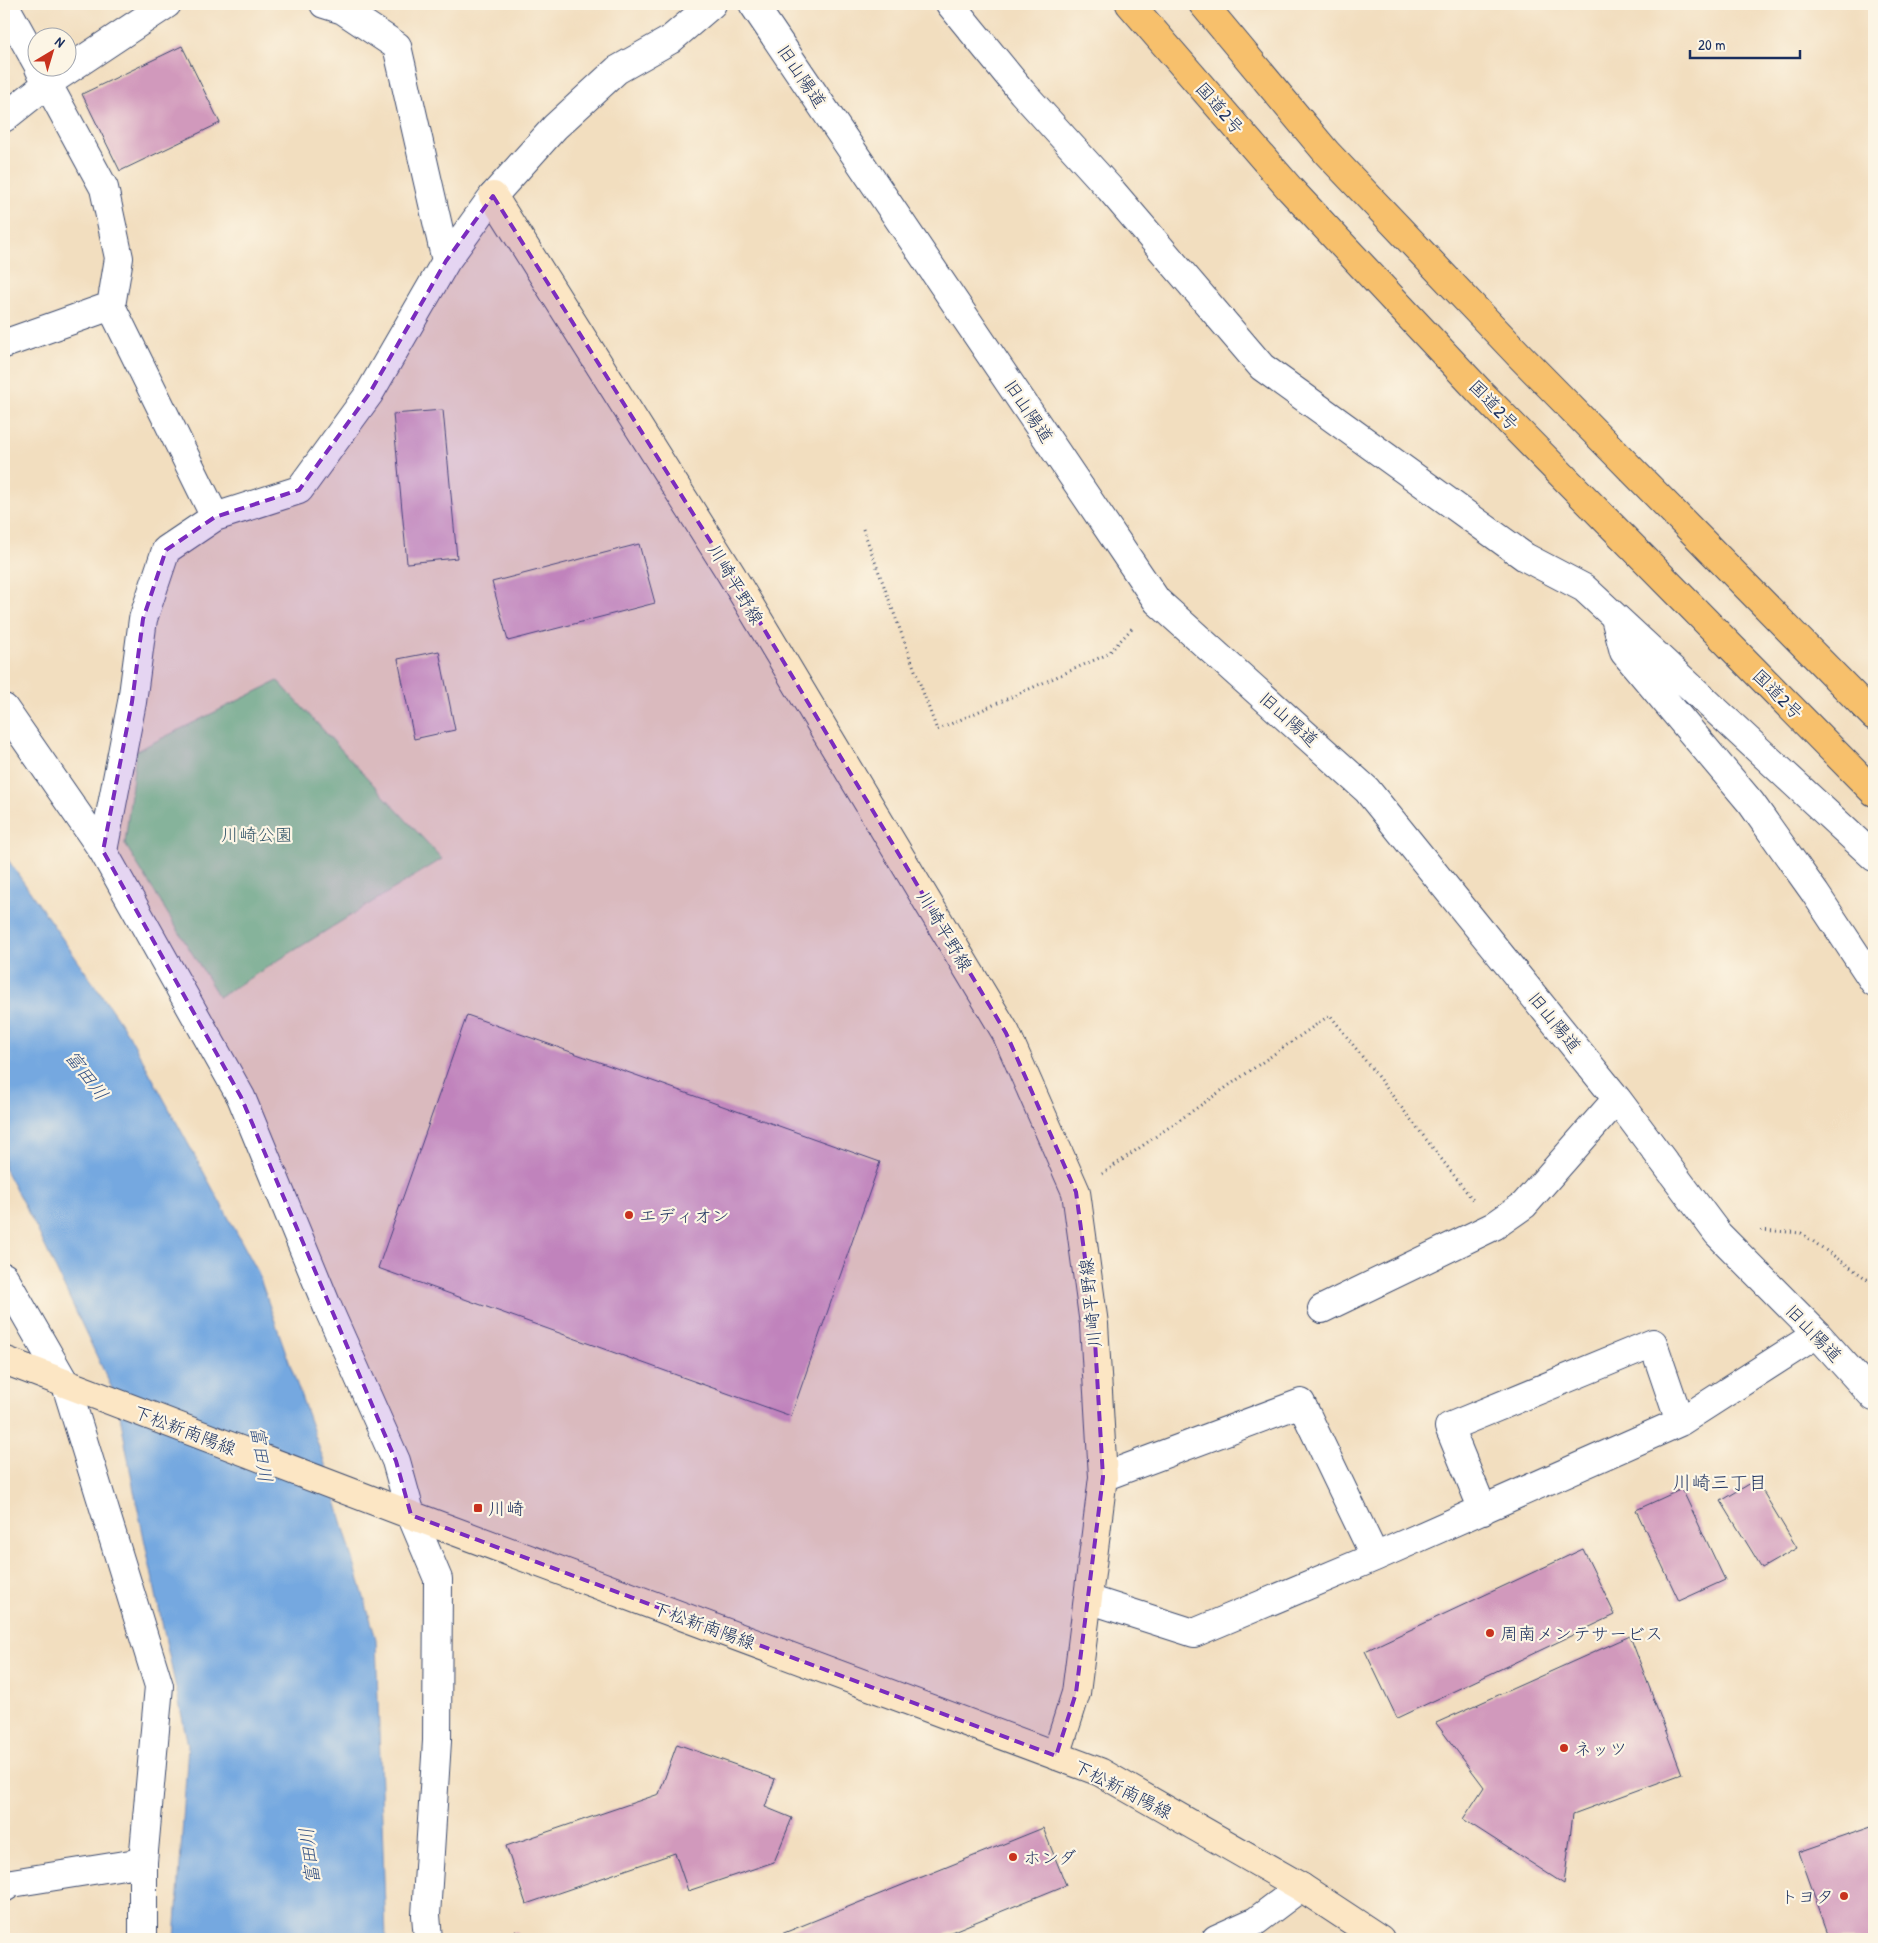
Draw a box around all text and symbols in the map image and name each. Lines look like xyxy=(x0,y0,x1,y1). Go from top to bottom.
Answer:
north arrow xyxy=(28,28,78,78)
scale bar xyxy=(1690,28,1800,60)
text: N xyxy=(52,32,70,51)
text: 20 m xyxy=(1698,34,1725,55)
street label: 旧山陽道 xyxy=(772,39,832,113)
street label: 国道2号 xyxy=(1190,76,1250,140)
street label: 旧山陽道 xyxy=(999,374,1059,448)
street label: 国道2号 xyxy=(1463,374,1525,436)
street label: 川崎平野線 xyxy=(702,539,770,629)
street label: 国道2号 xyxy=(1747,663,1809,725)
street label: 旧山陽道 xyxy=(1254,686,1324,752)
park label: 川崎公園 xyxy=(221,822,293,847)
street label: 川崎平野線 xyxy=(911,886,979,976)
street label: 旧山陽道 xyxy=(1523,986,1587,1058)
water label: 富田川 xyxy=(59,1044,115,1106)
place label: エディオン xyxy=(639,1203,730,1228)
marker: エディオン xyxy=(623,1209,635,1221)
street label: 川崎平野線 xyxy=(1073,1257,1107,1349)
street label: 旧山陽道 xyxy=(1780,1298,1848,1368)
street label: 下松新南陽線 xyxy=(130,1399,240,1461)
water label: 富田川 xyxy=(245,1424,279,1484)
district label: 川崎三丁目 xyxy=(1672,1469,1768,1495)
place label: 川崎 xyxy=(488,1496,524,1521)
marker: 川崎 xyxy=(472,1502,484,1514)
street label: 下松新南陽線 xyxy=(649,1595,759,1655)
place label: 周南メンテサービス xyxy=(1500,1621,1663,1646)
marker: 周南メンテサービス xyxy=(1484,1627,1496,1639)
place label: ネッツ xyxy=(1574,1736,1627,1761)
marker: ネッツ xyxy=(1558,1742,1570,1754)
street label: 下松新南陽線 xyxy=(1069,1753,1177,1825)
water label: 富田川 xyxy=(293,1826,325,1886)
place label: ホンダ xyxy=(1023,1845,1076,1870)
marker: ホンダ xyxy=(1007,1851,1019,1863)
place label: トヨタ xyxy=(1780,1884,1834,1909)
marker: トヨタ xyxy=(1838,1890,1850,1902)

